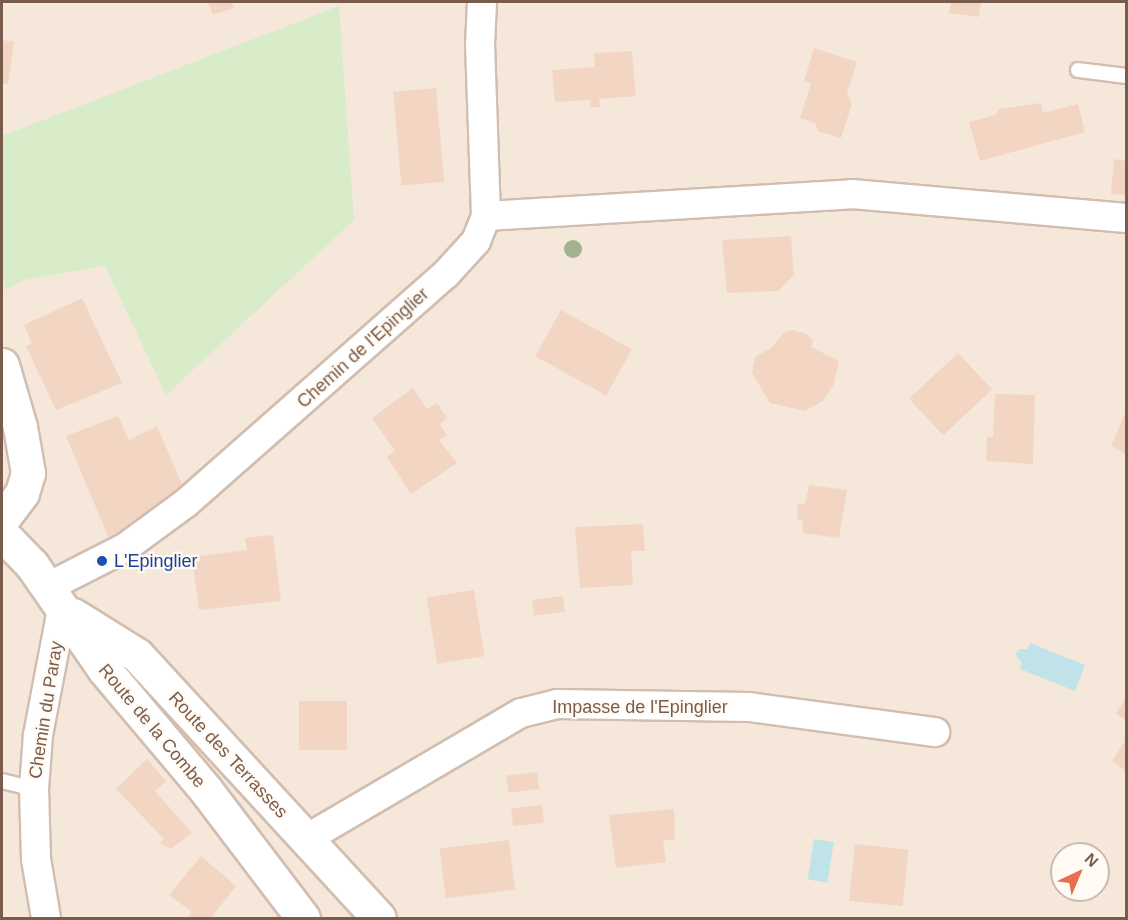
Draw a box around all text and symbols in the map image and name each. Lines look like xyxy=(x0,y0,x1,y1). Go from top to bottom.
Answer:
street label: Chemin de l'Epinglier xyxy=(293,283,433,413)
place label: L'Epinglier xyxy=(114,550,197,572)
marker: L'Epinglier xyxy=(95,554,109,568)
street label: Chemin du Paray xyxy=(24,640,68,780)
street label: Route de la Combe xyxy=(94,660,210,792)
street label: Route des Terrasses xyxy=(164,687,292,823)
street label: Impasse de l'Epinglier xyxy=(552,696,728,718)
north arrow xyxy=(1050,842,1110,902)
text: N xyxy=(1081,850,1102,870)

